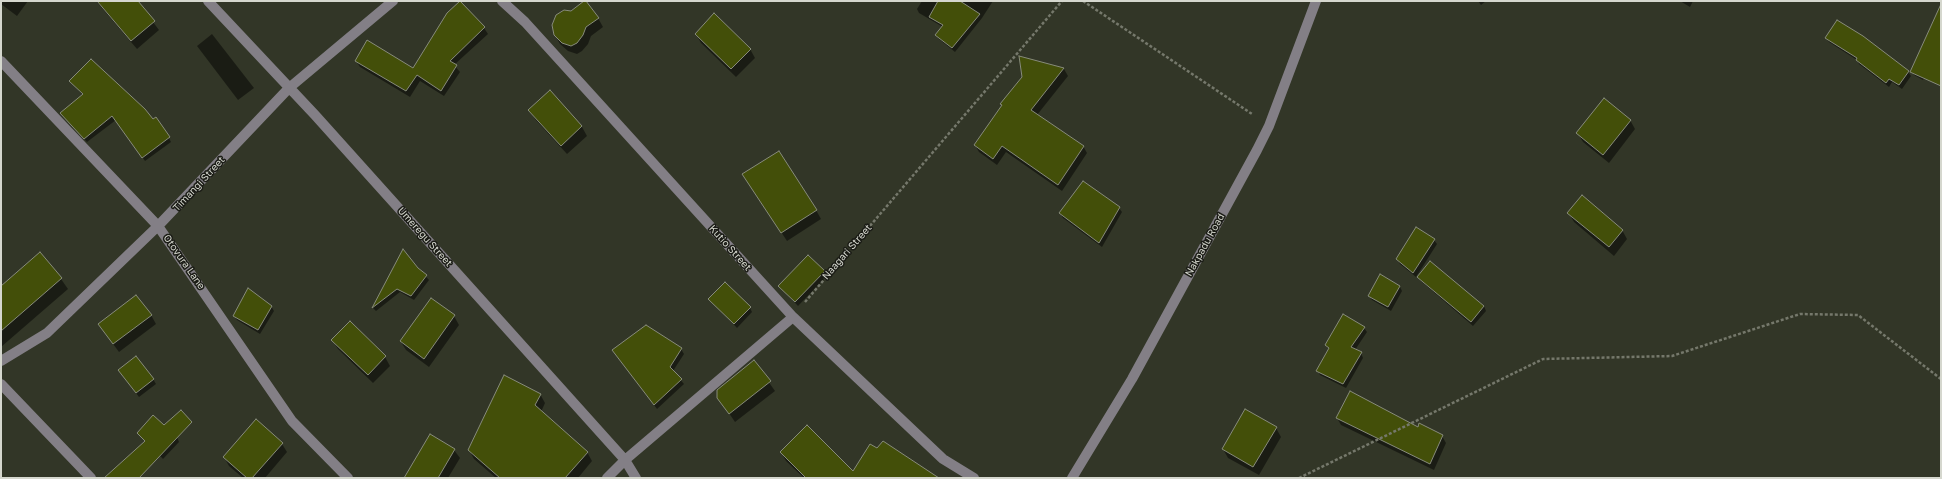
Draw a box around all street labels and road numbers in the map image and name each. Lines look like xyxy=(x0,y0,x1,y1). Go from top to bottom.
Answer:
street label: Timangi Street xyxy=(171,154,227,214)
street label: Umeregu Street xyxy=(395,205,455,269)
street label: Nakpadu Road xyxy=(1183,212,1227,278)
street label: Naagari Street xyxy=(820,222,874,282)
street label: Kutio Street xyxy=(706,223,754,273)
street label: Otovura Lane xyxy=(161,232,207,292)

